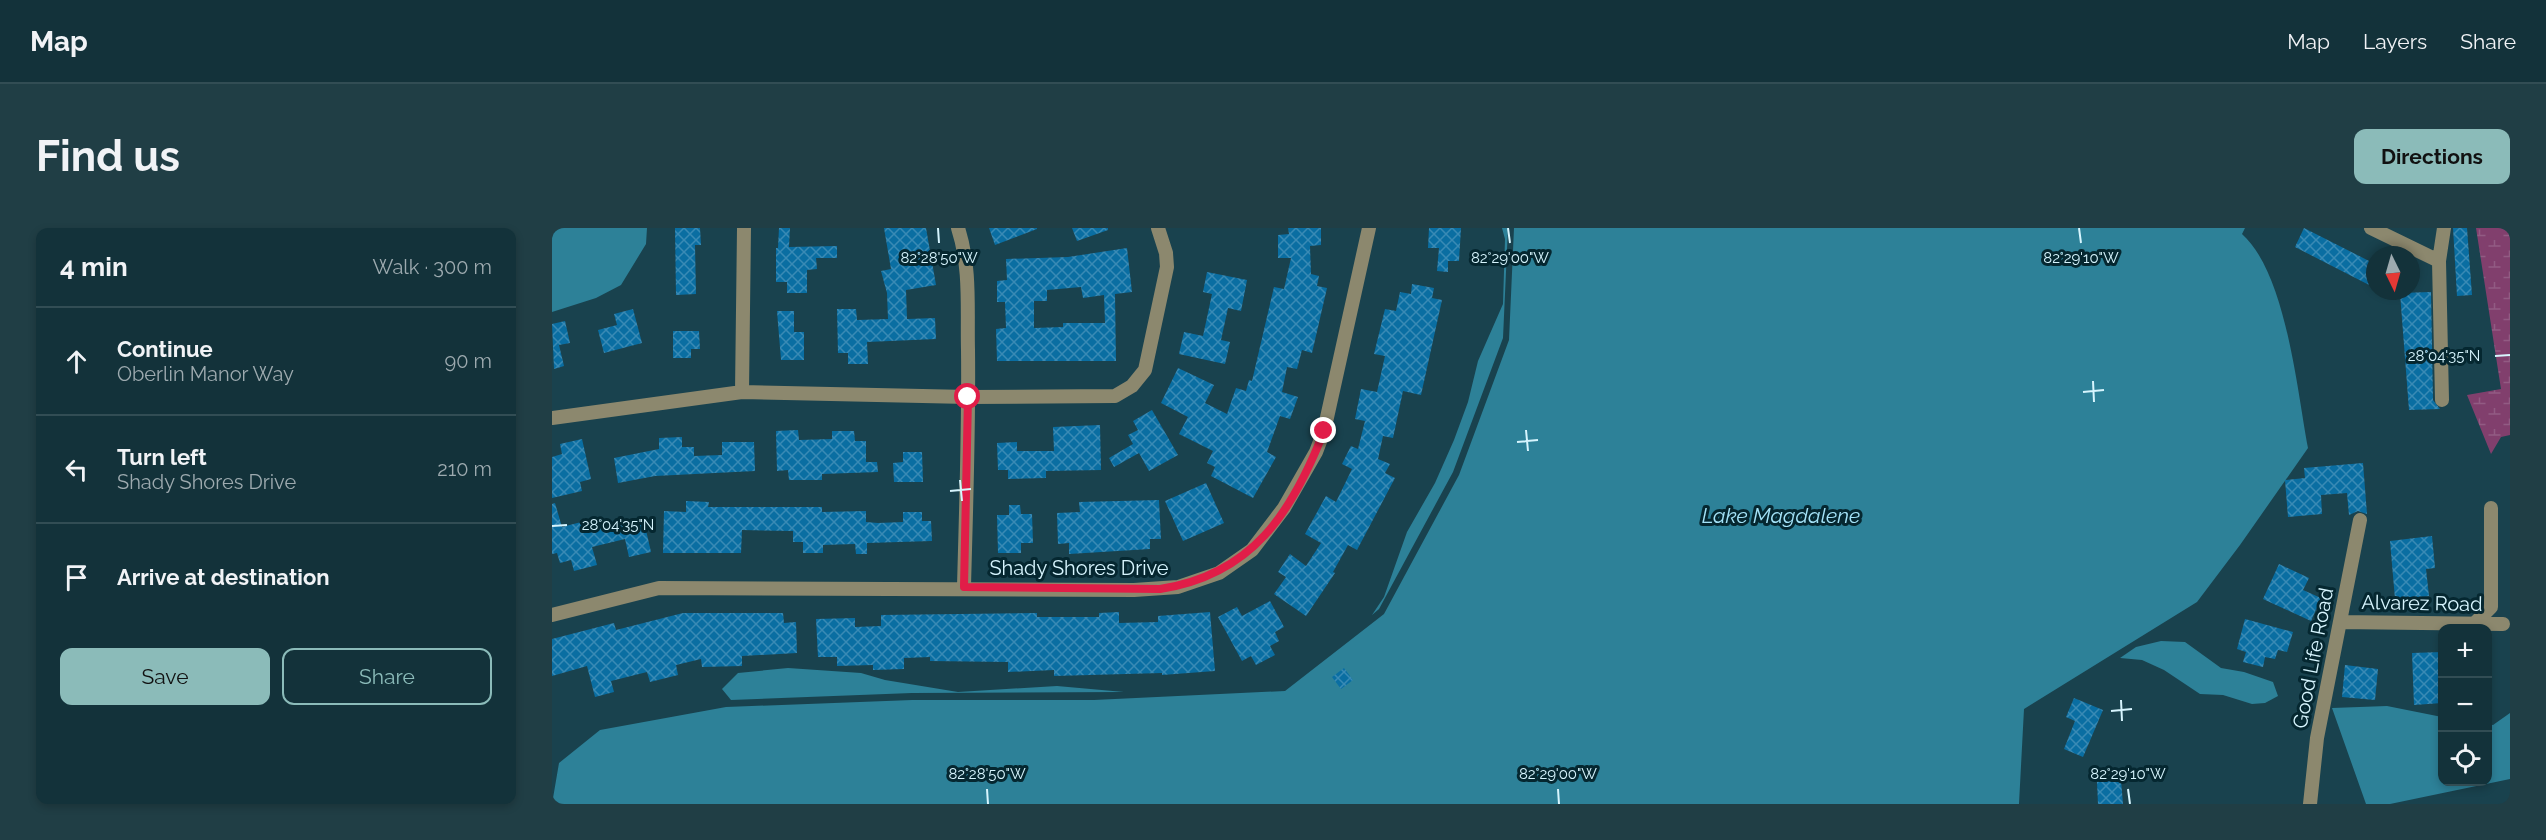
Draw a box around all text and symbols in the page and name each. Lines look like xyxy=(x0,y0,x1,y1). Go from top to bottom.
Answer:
text: Map xyxy=(30,25,88,58)
text: Map xyxy=(2287,29,2330,54)
text: Layers xyxy=(2363,29,2427,54)
text: Share xyxy=(2460,29,2516,54)
button: Directions xyxy=(2354,129,2510,184)
text: Find us xyxy=(36,132,180,181)
north arrow xyxy=(2366,246,2420,300)
text: 82°28'50"W xyxy=(900,249,978,267)
text: 82°29'00"W xyxy=(1471,249,1549,267)
text: 82°29'10"W xyxy=(2043,249,2119,267)
text: 4 min xyxy=(60,252,128,282)
text: Walk · 300 m xyxy=(373,255,492,279)
text: Continue xyxy=(117,336,213,362)
icon: ahead xyxy=(60,345,93,378)
text: 28°04'35"N xyxy=(2408,347,2480,365)
text: 90 m xyxy=(445,349,492,373)
text: Oberlin Manor Way xyxy=(117,362,294,386)
route start xyxy=(954,383,980,409)
route end xyxy=(1310,417,1336,443)
text: Turn left xyxy=(117,444,207,470)
icon: left xyxy=(60,453,93,486)
text: 210 m xyxy=(437,457,492,481)
text: Shady Shores Drive xyxy=(117,470,296,494)
water label: Lake Magdalene xyxy=(1702,503,1860,528)
text: 28°04'35"N xyxy=(582,516,654,534)
street label: Shady Shores Drive xyxy=(989,556,1169,580)
icon: arrive xyxy=(60,561,93,594)
text: Arrive at destination xyxy=(117,564,330,590)
street label: Good Life Road xyxy=(2288,586,2338,730)
street label: Alvarez Road xyxy=(2361,590,2483,616)
map controls xyxy=(2438,624,2492,786)
button: + xyxy=(2438,624,2492,678)
button: Save xyxy=(60,648,270,705)
button: Share xyxy=(282,648,492,705)
button: − xyxy=(2438,678,2492,732)
button: locate xyxy=(2438,732,2492,786)
text: 82°28'50"W xyxy=(948,765,1026,783)
text: 82°29'00"W xyxy=(1519,765,1597,783)
text: 82°29'10"W xyxy=(2090,765,2166,783)

